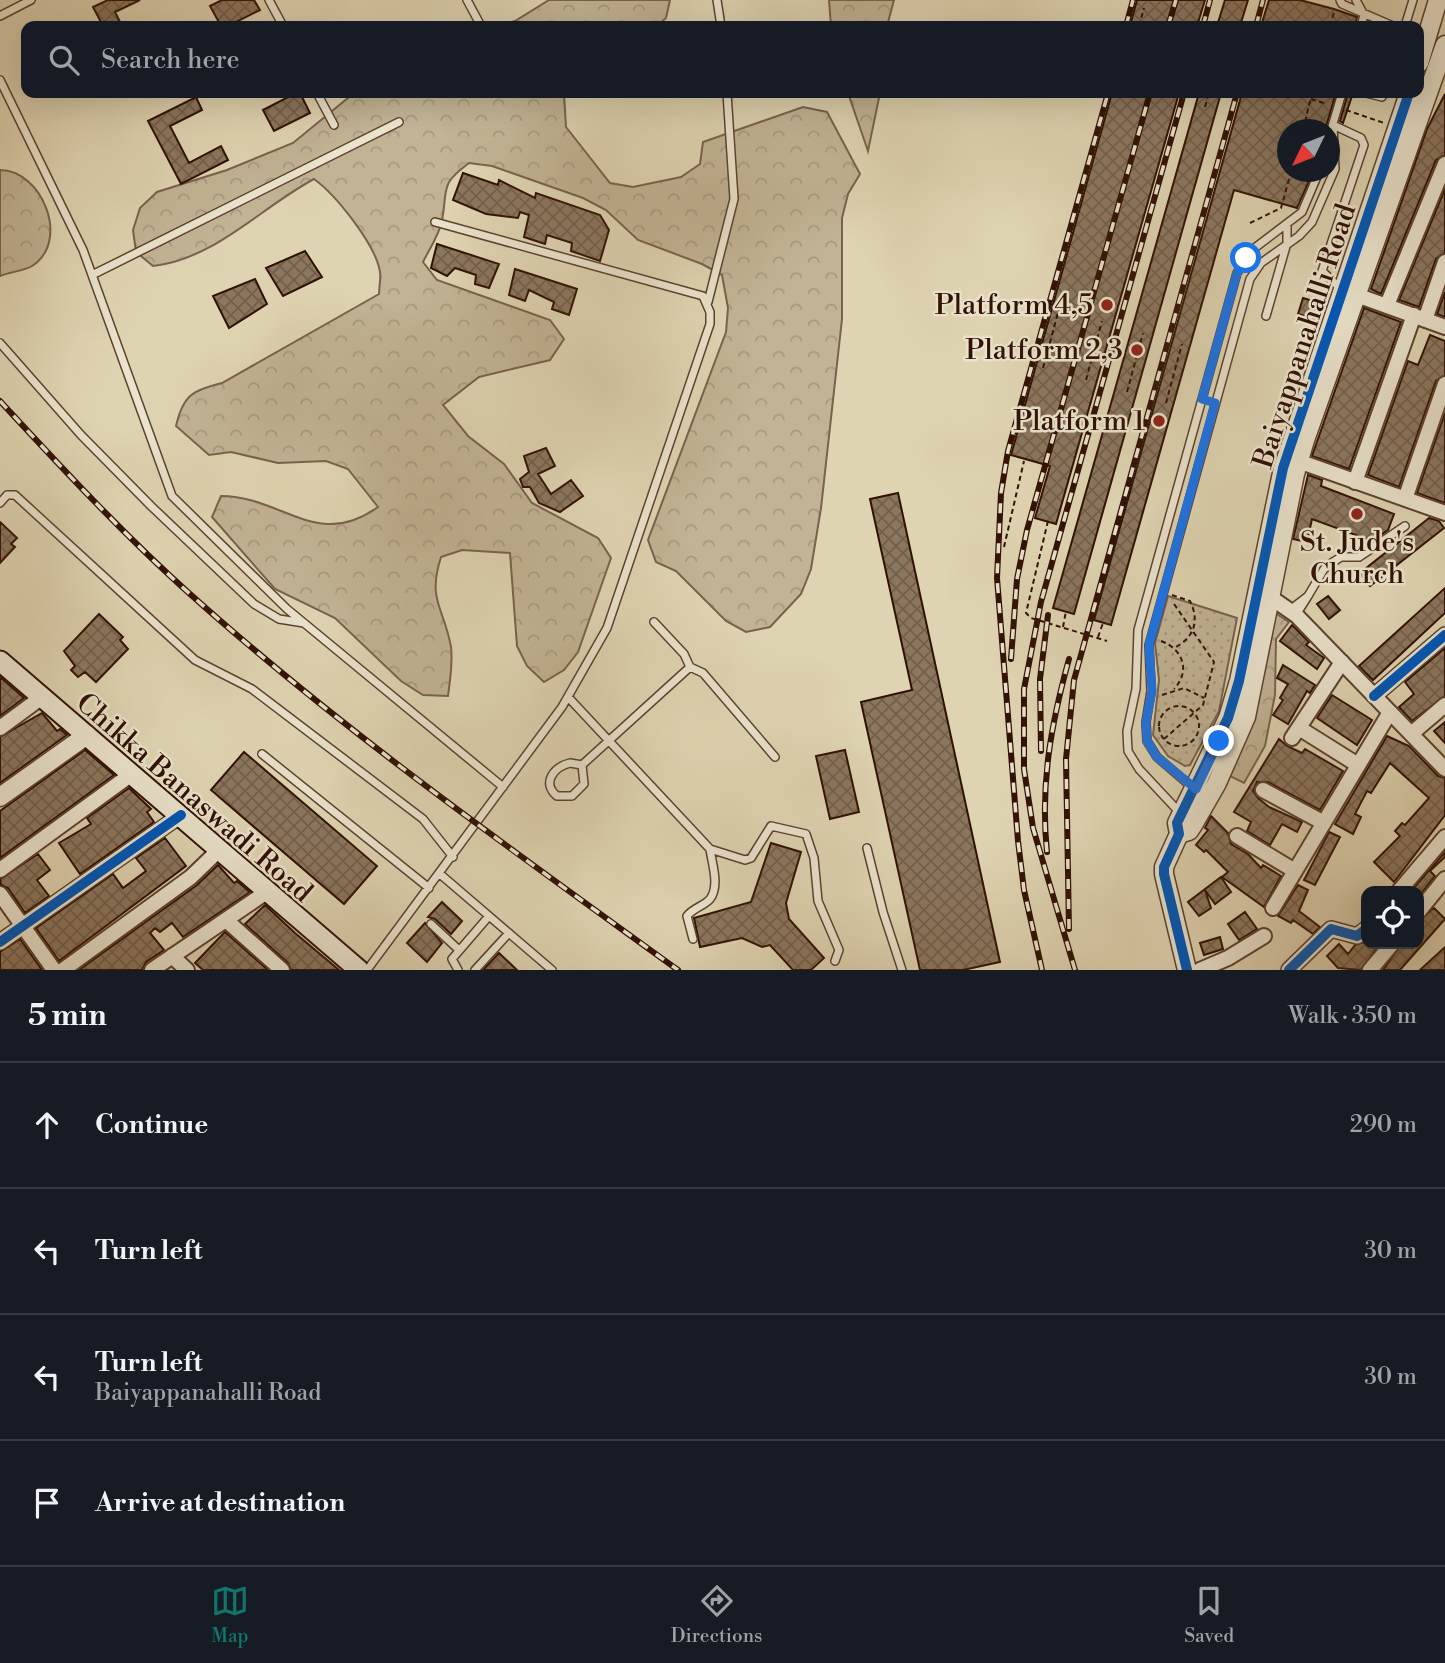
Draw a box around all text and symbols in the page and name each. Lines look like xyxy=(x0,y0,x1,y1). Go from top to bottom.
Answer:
search box xyxy=(21,21,1424,98)
icon: search xyxy=(45,41,83,79)
text: Search here xyxy=(101,44,240,76)
north arrow xyxy=(1277,119,1340,182)
street label: Baiyappanahalli Road xyxy=(1245,199,1364,473)
route start xyxy=(1230,242,1261,273)
place label: Platform 4,5 xyxy=(935,288,1093,323)
marker: Platform 4,5 xyxy=(1099,297,1115,313)
place label: Platform 2,3 xyxy=(965,333,1123,368)
marker: Platform 2,3 xyxy=(1129,342,1145,358)
place label: Platform 1 xyxy=(1013,404,1145,439)
marker: Platform 1 xyxy=(1151,413,1167,429)
marker: St. Jude's Church xyxy=(1349,506,1365,522)
place label: St. Jude's Church xyxy=(1300,525,1414,592)
street label: Chikka Banaswadi Road xyxy=(68,686,320,910)
route end xyxy=(1203,725,1234,756)
map controls xyxy=(1361,886,1424,949)
button: locate xyxy=(1361,886,1424,949)
text: 5 min xyxy=(28,997,107,1035)
text: Walk · 350 m xyxy=(1288,1002,1417,1030)
icon: ahead xyxy=(28,1106,66,1144)
text: Continue xyxy=(95,1109,208,1141)
text: 290 m xyxy=(1350,1111,1417,1139)
icon: left xyxy=(28,1232,66,1270)
text: Turn left xyxy=(95,1235,203,1267)
text: 30 m xyxy=(1364,1237,1417,1265)
text: Turn left xyxy=(95,1347,203,1379)
icon: left xyxy=(28,1358,66,1396)
text: 30 m xyxy=(1364,1363,1417,1391)
text: Baiyappanahalli Road xyxy=(95,1379,321,1407)
icon: arrive xyxy=(28,1484,66,1522)
text: Arrive at destination xyxy=(95,1487,345,1519)
tab: Map xyxy=(211,1582,249,1648)
tab: Directions xyxy=(671,1582,762,1648)
tab: Saved xyxy=(1184,1582,1234,1648)

